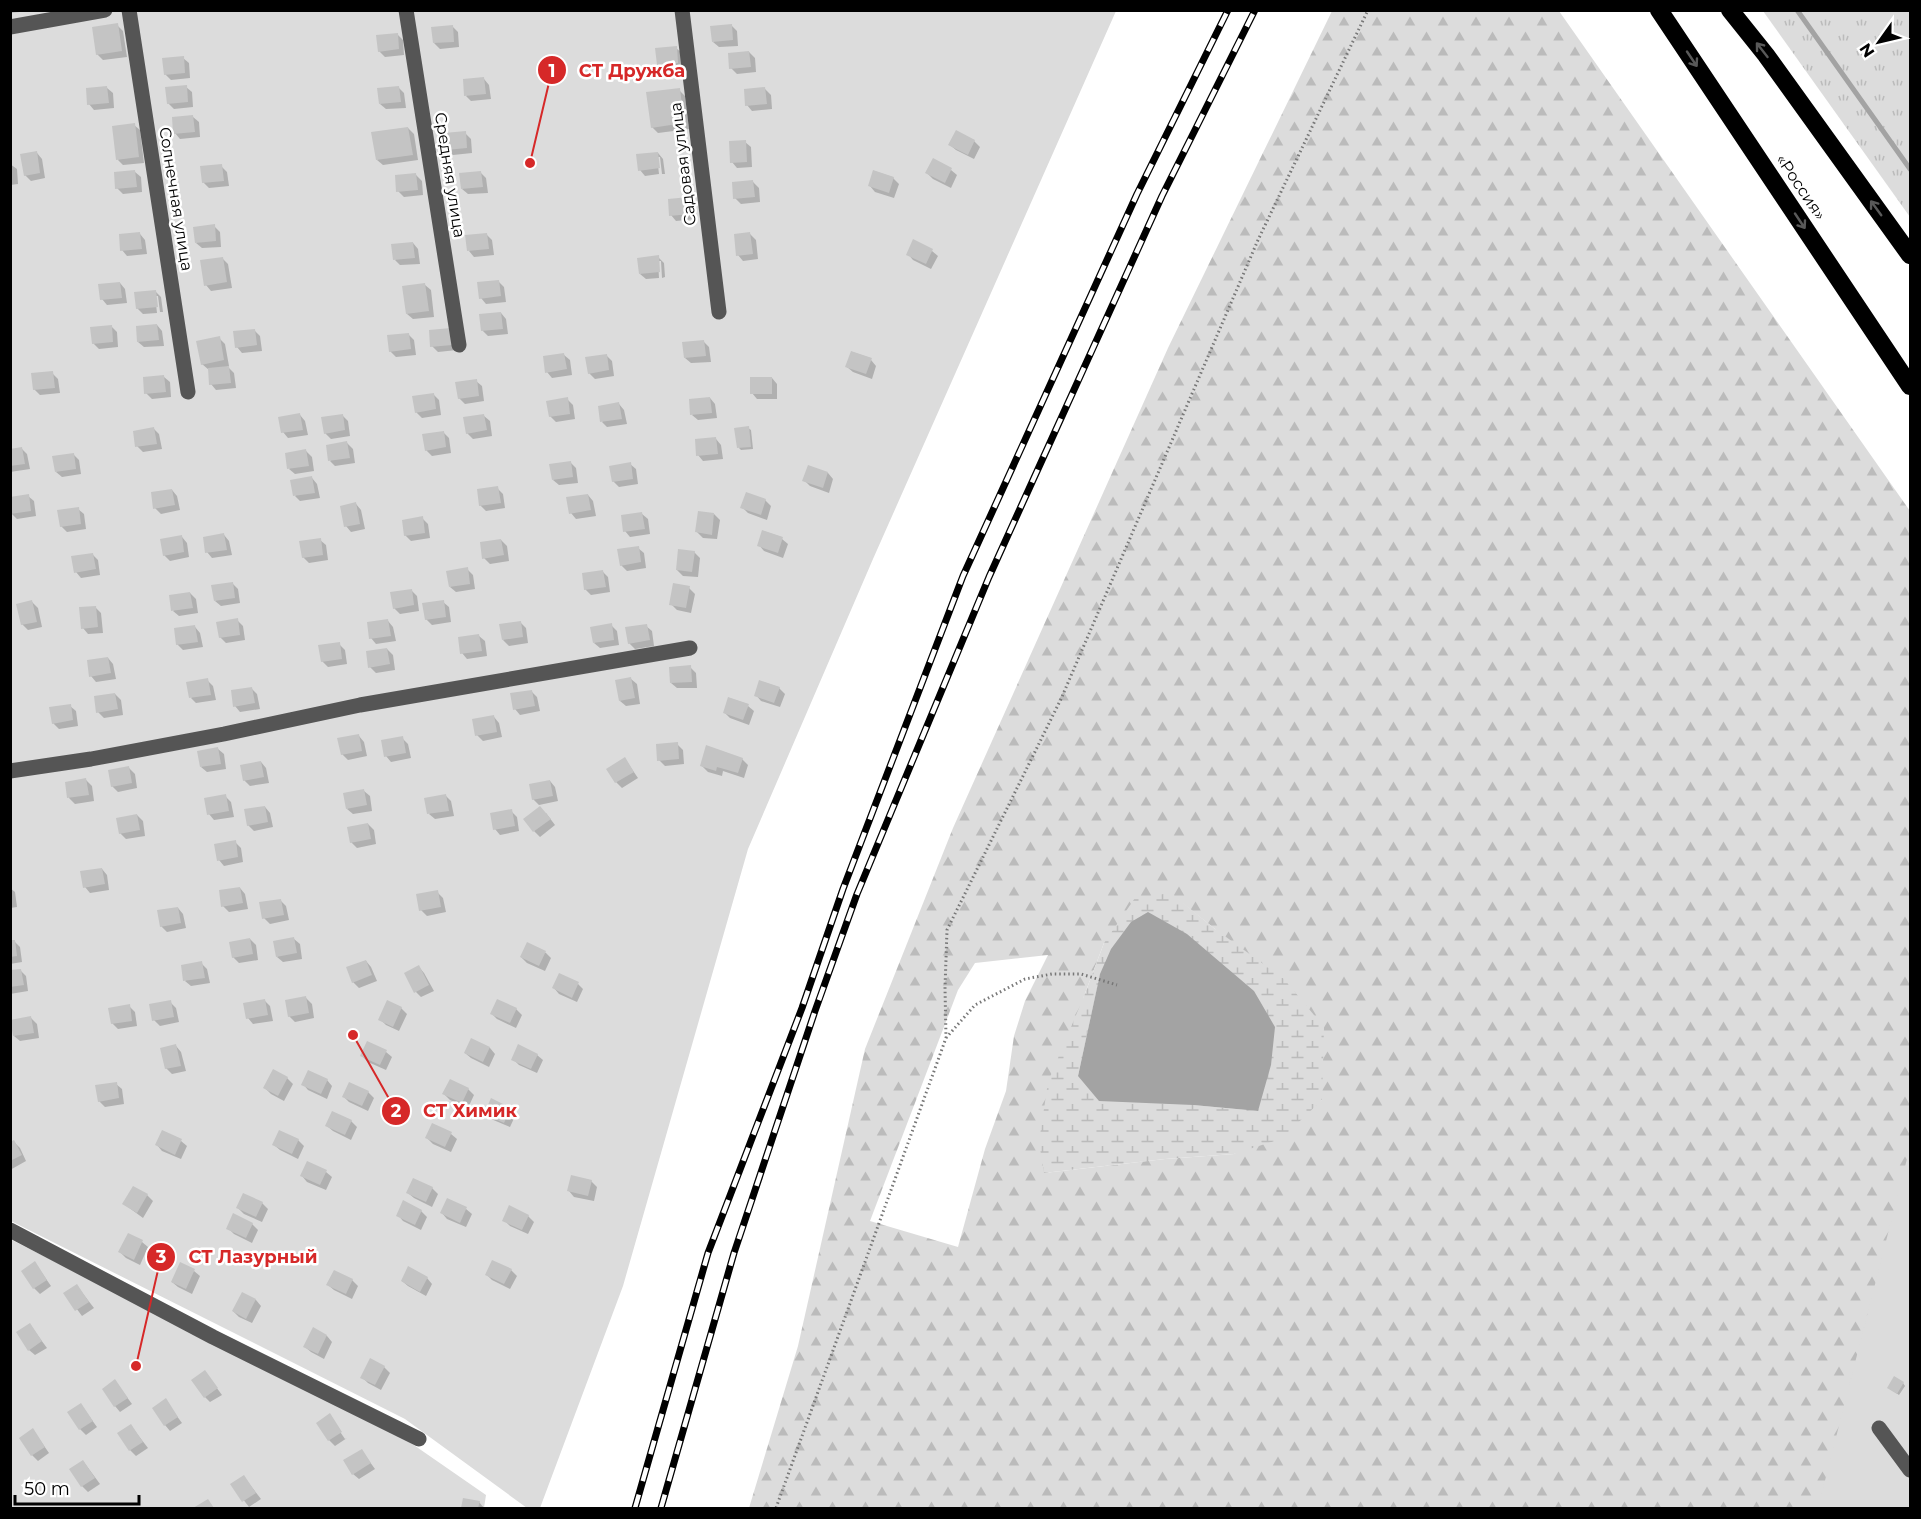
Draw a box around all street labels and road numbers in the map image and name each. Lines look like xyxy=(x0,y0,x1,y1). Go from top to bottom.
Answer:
street label: Садовая улица xyxy=(666,101,700,227)
street label: Средняя улица xyxy=(431,111,469,239)
street label: Солнечная улица xyxy=(155,126,197,272)
street label: «Россия» xyxy=(1772,151,1830,223)

